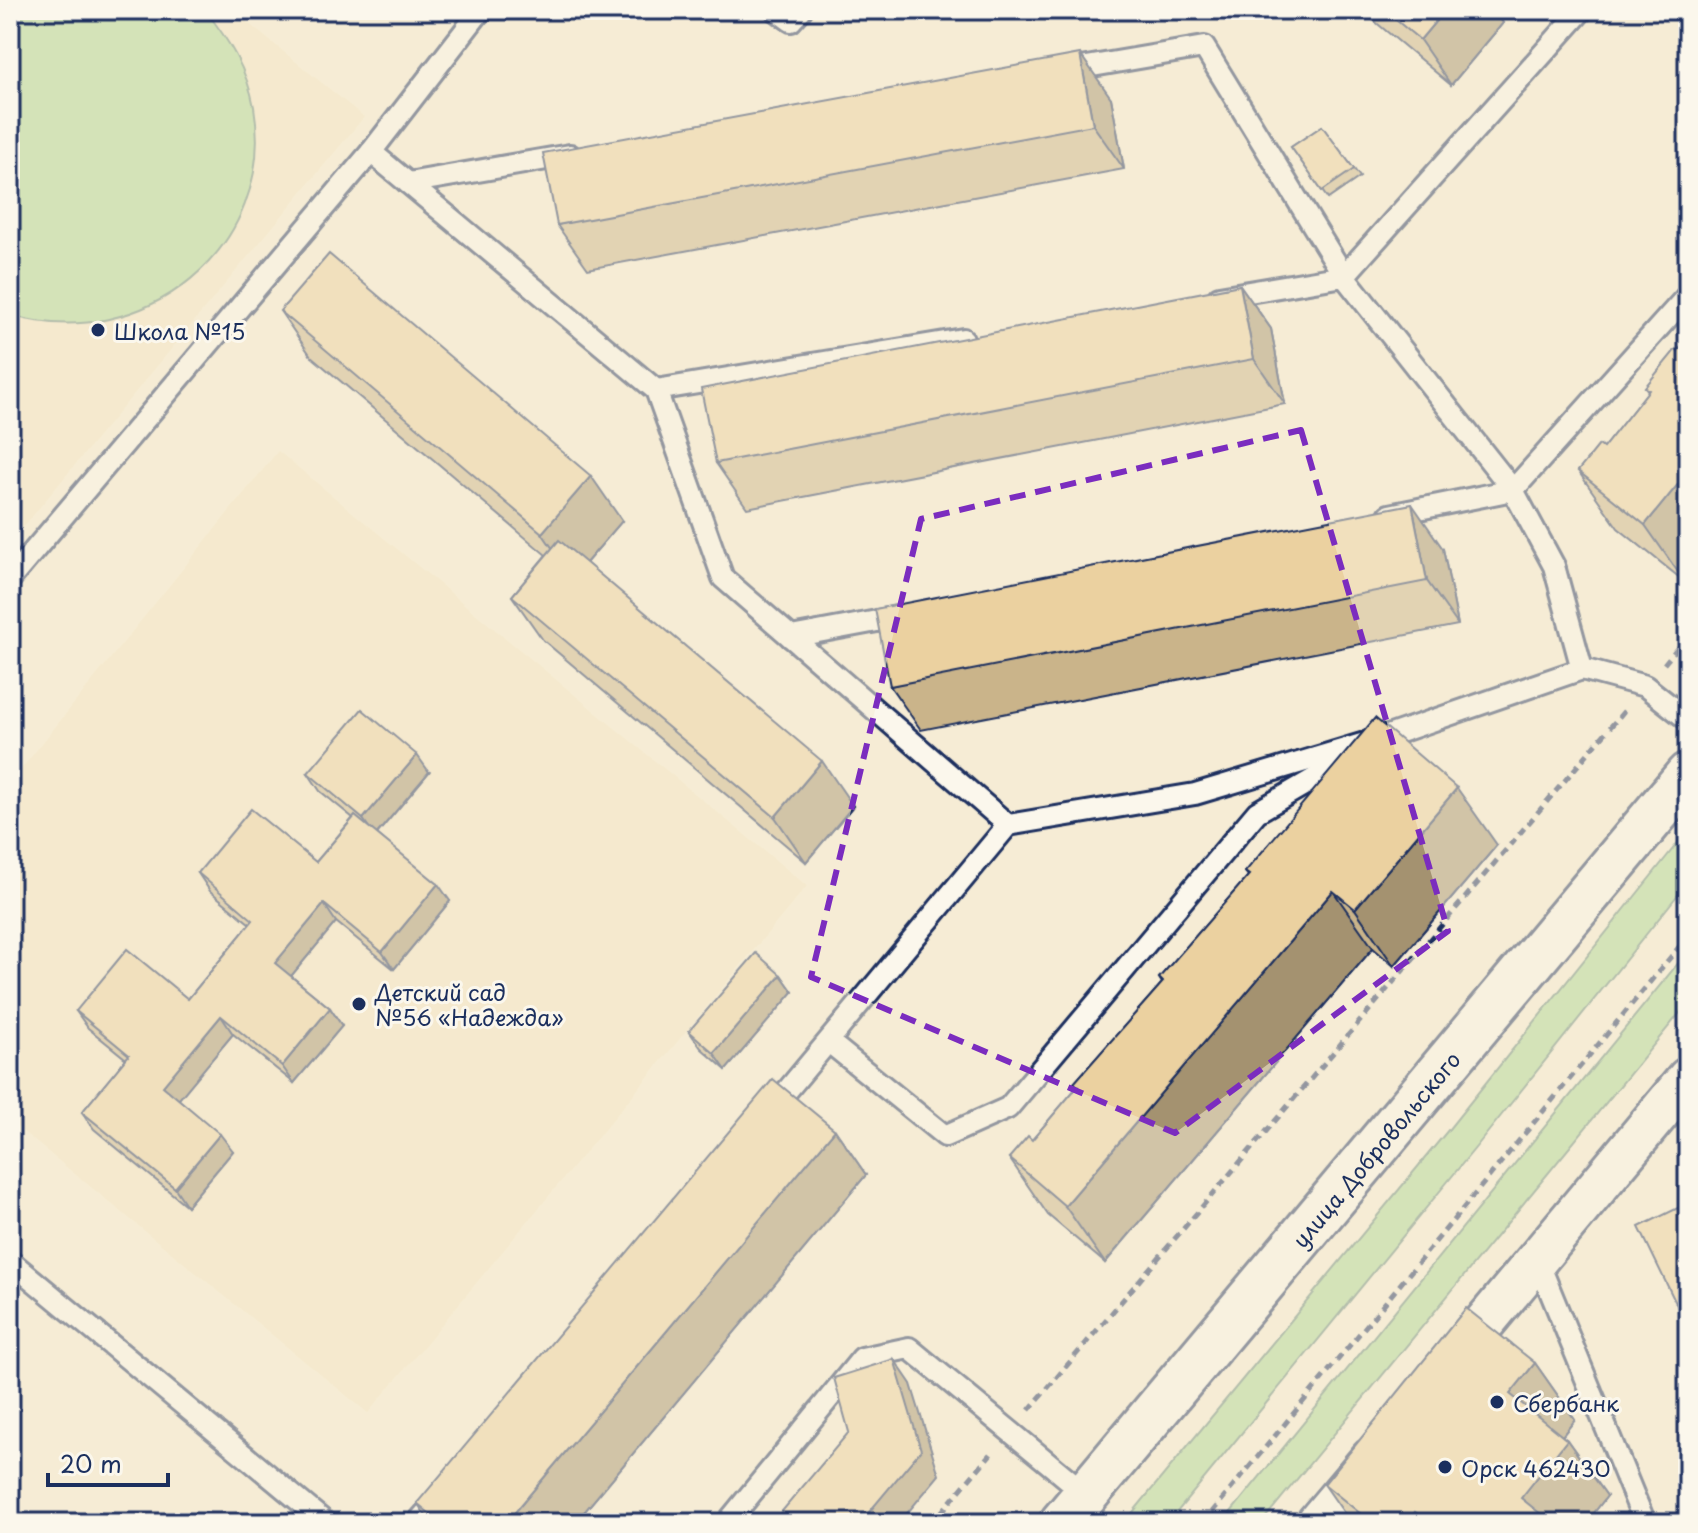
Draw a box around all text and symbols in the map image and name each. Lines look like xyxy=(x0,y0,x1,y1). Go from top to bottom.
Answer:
place label: Школа №15 xyxy=(114,314,245,347)
marker: Школа №15 xyxy=(89,321,107,339)
place label: Детский сад №56 «Надежда» xyxy=(374,975,564,1033)
marker: Детский сад №56 «Надежда» xyxy=(350,995,368,1013)
street label: улица Добровольского xyxy=(1283,1043,1467,1254)
place label: Сбербанк xyxy=(1513,1386,1620,1419)
marker: Сбербанк xyxy=(1488,1393,1506,1411)
scale bar xyxy=(48,1437,168,1487)
text: 20 m xyxy=(60,1445,122,1481)
place label: Орск 462430 xyxy=(1461,1451,1611,1484)
marker: Орск 462430 xyxy=(1436,1458,1454,1476)

